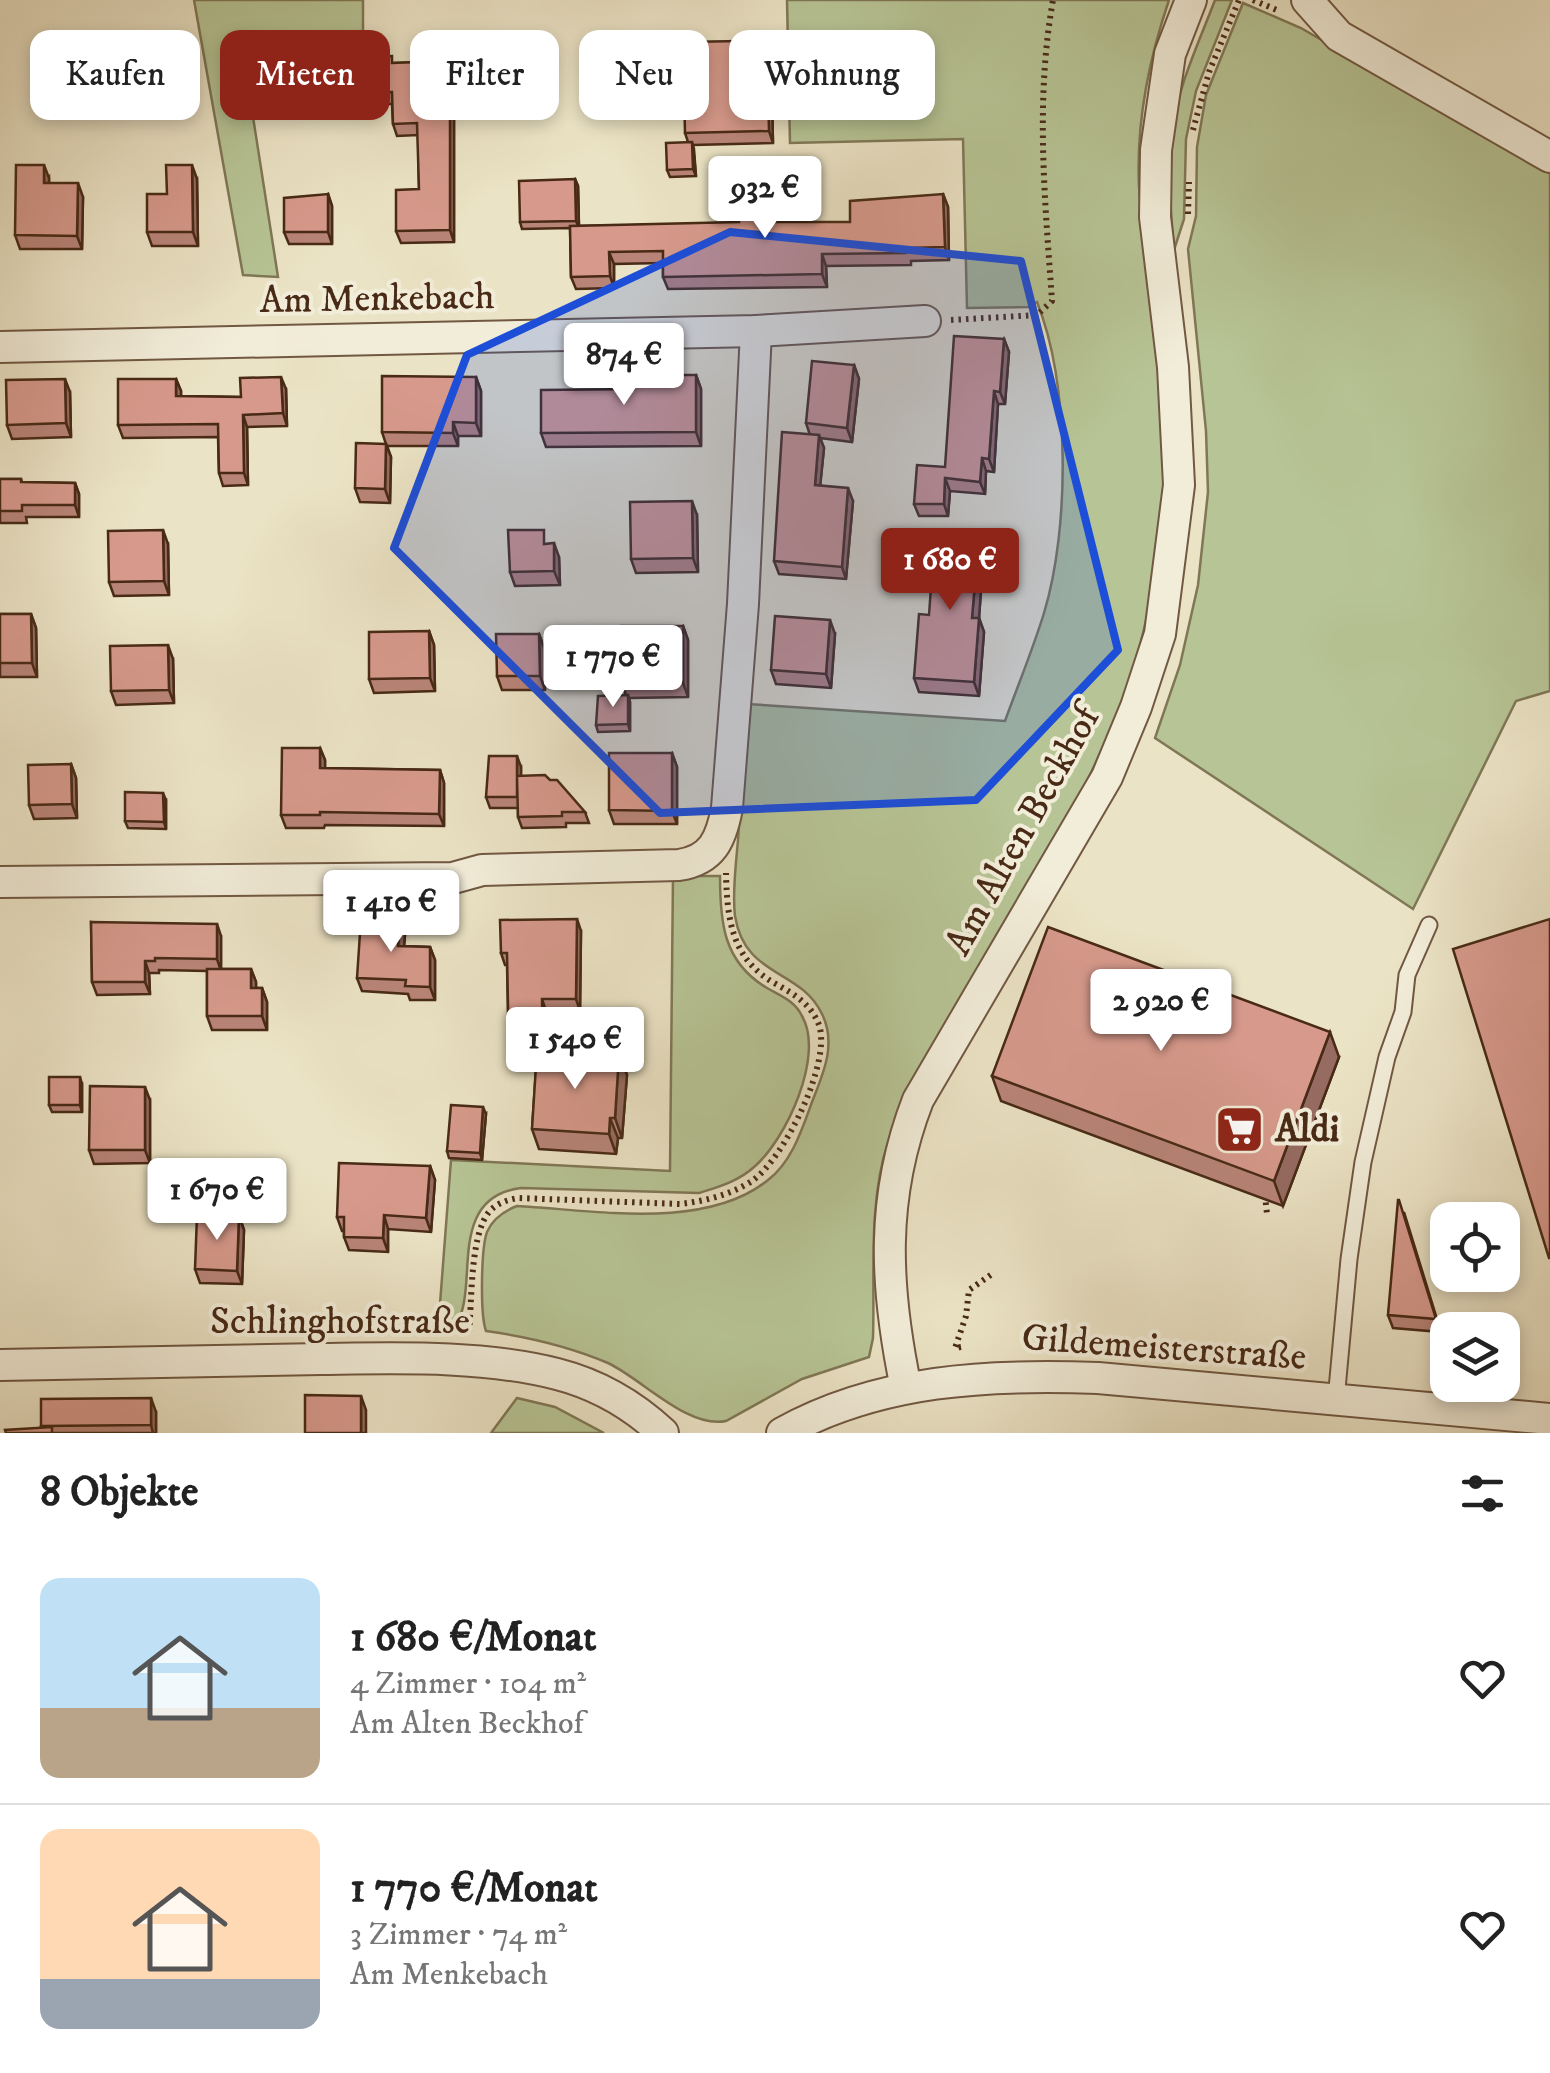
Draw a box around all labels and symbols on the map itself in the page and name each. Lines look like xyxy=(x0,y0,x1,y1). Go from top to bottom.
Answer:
pin: 932 € xyxy=(695,156,835,241)
street label: Am Menkebach xyxy=(259,273,495,325)
pin: 874 € xyxy=(554,323,694,408)
pin: 1 680 € xyxy=(858,528,1042,613)
pin: 1 770 € xyxy=(521,625,705,710)
street label: Am Alten Beckhof xyxy=(935,693,1114,964)
pin: 1 410 € xyxy=(299,870,483,955)
pin: 2 920 € xyxy=(1069,969,1253,1054)
pin: 1 540 € xyxy=(483,1007,667,1092)
supermarket icon: Aldi xyxy=(1214,1104,1266,1156)
place label: Aldi xyxy=(1274,1106,1340,1154)
pin: 1 670 € xyxy=(125,1158,309,1243)
street label: Schlinghofstraße xyxy=(210,1298,470,1346)
street label: Gildemeisterstraße xyxy=(1020,1314,1308,1382)

